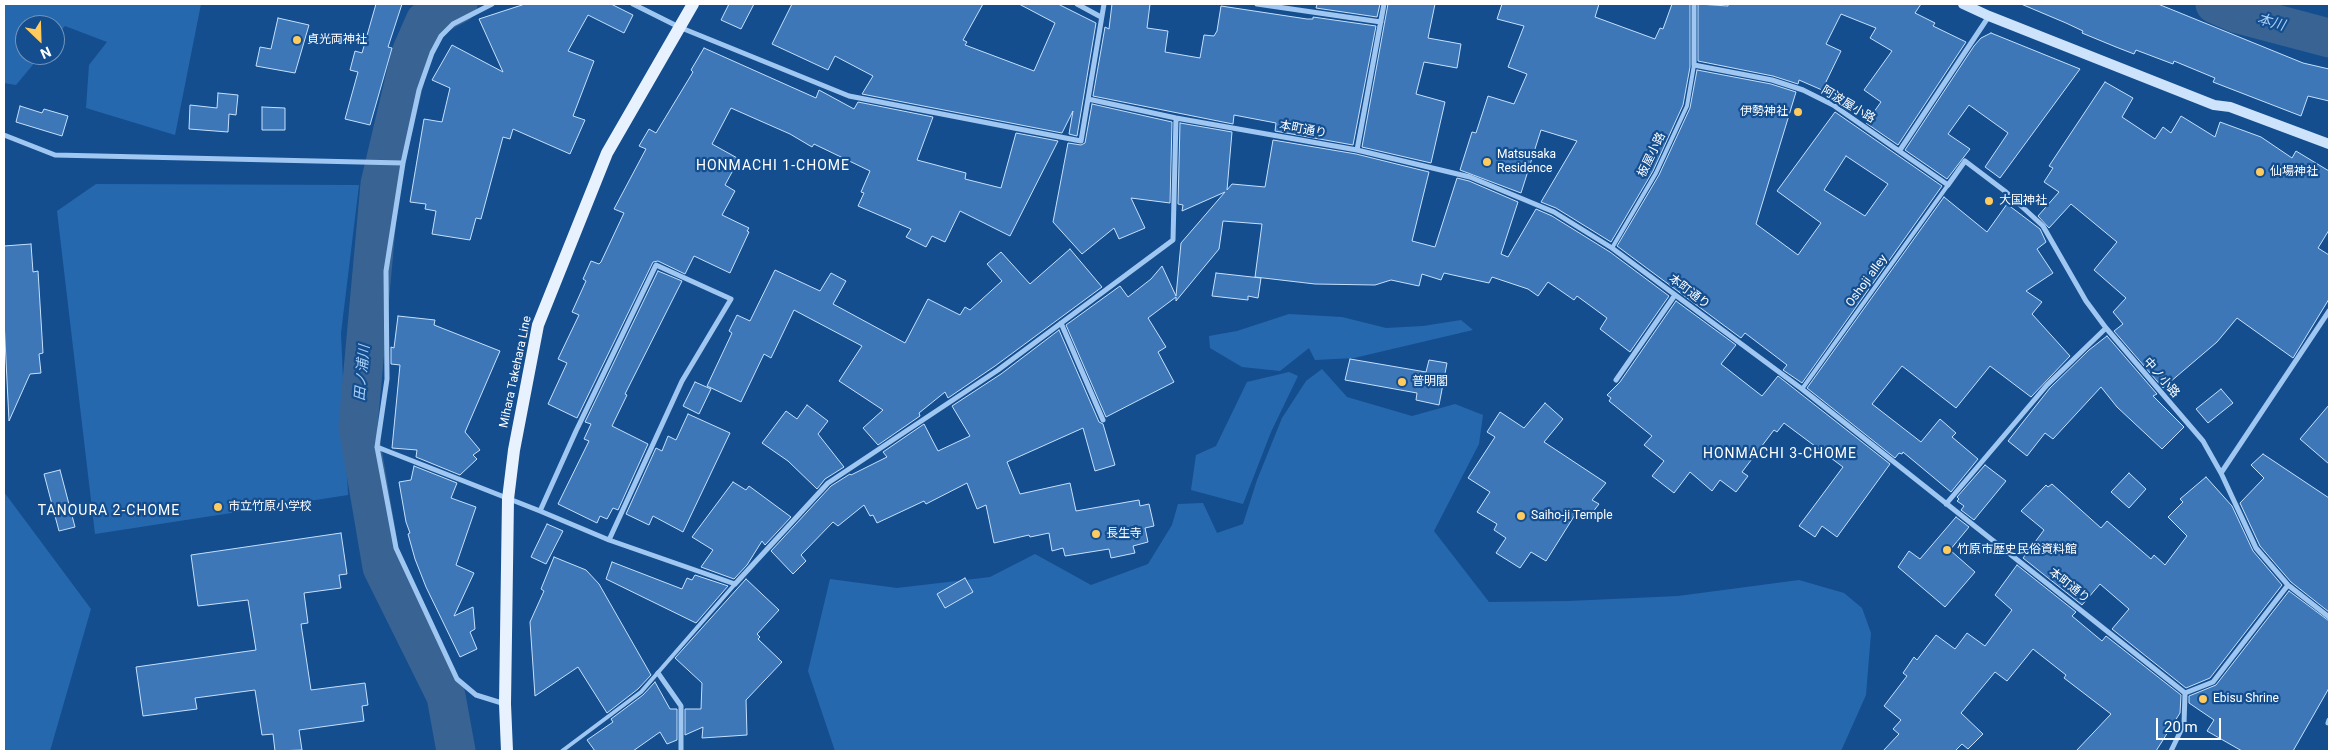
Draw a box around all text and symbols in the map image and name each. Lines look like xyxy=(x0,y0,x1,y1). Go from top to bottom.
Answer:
water label: 本川 xyxy=(2255,11,2287,35)
north arrow xyxy=(15,15,65,65)
place label: 貞光両神社 xyxy=(307,33,367,47)
marker: 貞光両神社 xyxy=(291,34,303,46)
text: N xyxy=(38,43,53,62)
street label: 阿波屋小路 xyxy=(1819,83,1877,127)
place label: 伊勢神社 xyxy=(1740,105,1788,119)
marker: 伊勢神社 xyxy=(1792,106,1804,118)
street label: 本町通り xyxy=(1278,119,1328,141)
street label: 板屋小路 xyxy=(1635,130,1669,180)
place label: Matsusaka Residence xyxy=(1497,148,1556,176)
marker: Matsusaka Residence xyxy=(1481,156,1493,168)
district label: HONMACHI 1-CHOME xyxy=(694,158,852,174)
place label: 仙場神社 xyxy=(2270,165,2318,179)
marker: 仙場神社 xyxy=(2254,166,2266,178)
place label: 大国神社 xyxy=(1999,194,2047,208)
marker: 大国神社 xyxy=(1983,195,1995,207)
street label: Oshoji alley xyxy=(1843,252,1891,310)
street label: 本町通り xyxy=(1665,272,1713,312)
street label: Mihara Takehara Line xyxy=(497,315,535,429)
water label: 田ノ浦川 xyxy=(352,344,374,402)
street label: 中ノ小路 xyxy=(2140,355,2182,401)
place label: 普明閣 xyxy=(1412,375,1448,389)
marker: 普明閣 xyxy=(1396,376,1408,388)
district label: HONMACHI 3-CHOME xyxy=(1701,446,1859,462)
place label: 市立竹原小学校 xyxy=(228,500,312,514)
marker: 市立竹原小学校 xyxy=(212,501,224,513)
district label: TANOURA 2-CHOME xyxy=(36,503,182,519)
place label: Saiho-ji Temple xyxy=(1531,509,1613,523)
marker: Saiho-ji Temple xyxy=(1515,510,1527,522)
place label: 長生寺 xyxy=(1106,527,1142,541)
marker: 長生寺 xyxy=(1090,528,1102,540)
place label: 竹原市歴史民俗資料館 xyxy=(1957,543,2077,557)
marker: 竹原市歴史民俗資料館 xyxy=(1941,544,1953,556)
street label: 本町通り xyxy=(2046,566,2092,606)
place label: Ebisu Shrine xyxy=(2213,692,2279,706)
marker: Ebisu Shrine xyxy=(2197,693,2209,705)
scale bar xyxy=(2158,708,2223,740)
text: 20 m xyxy=(2164,718,2198,736)

